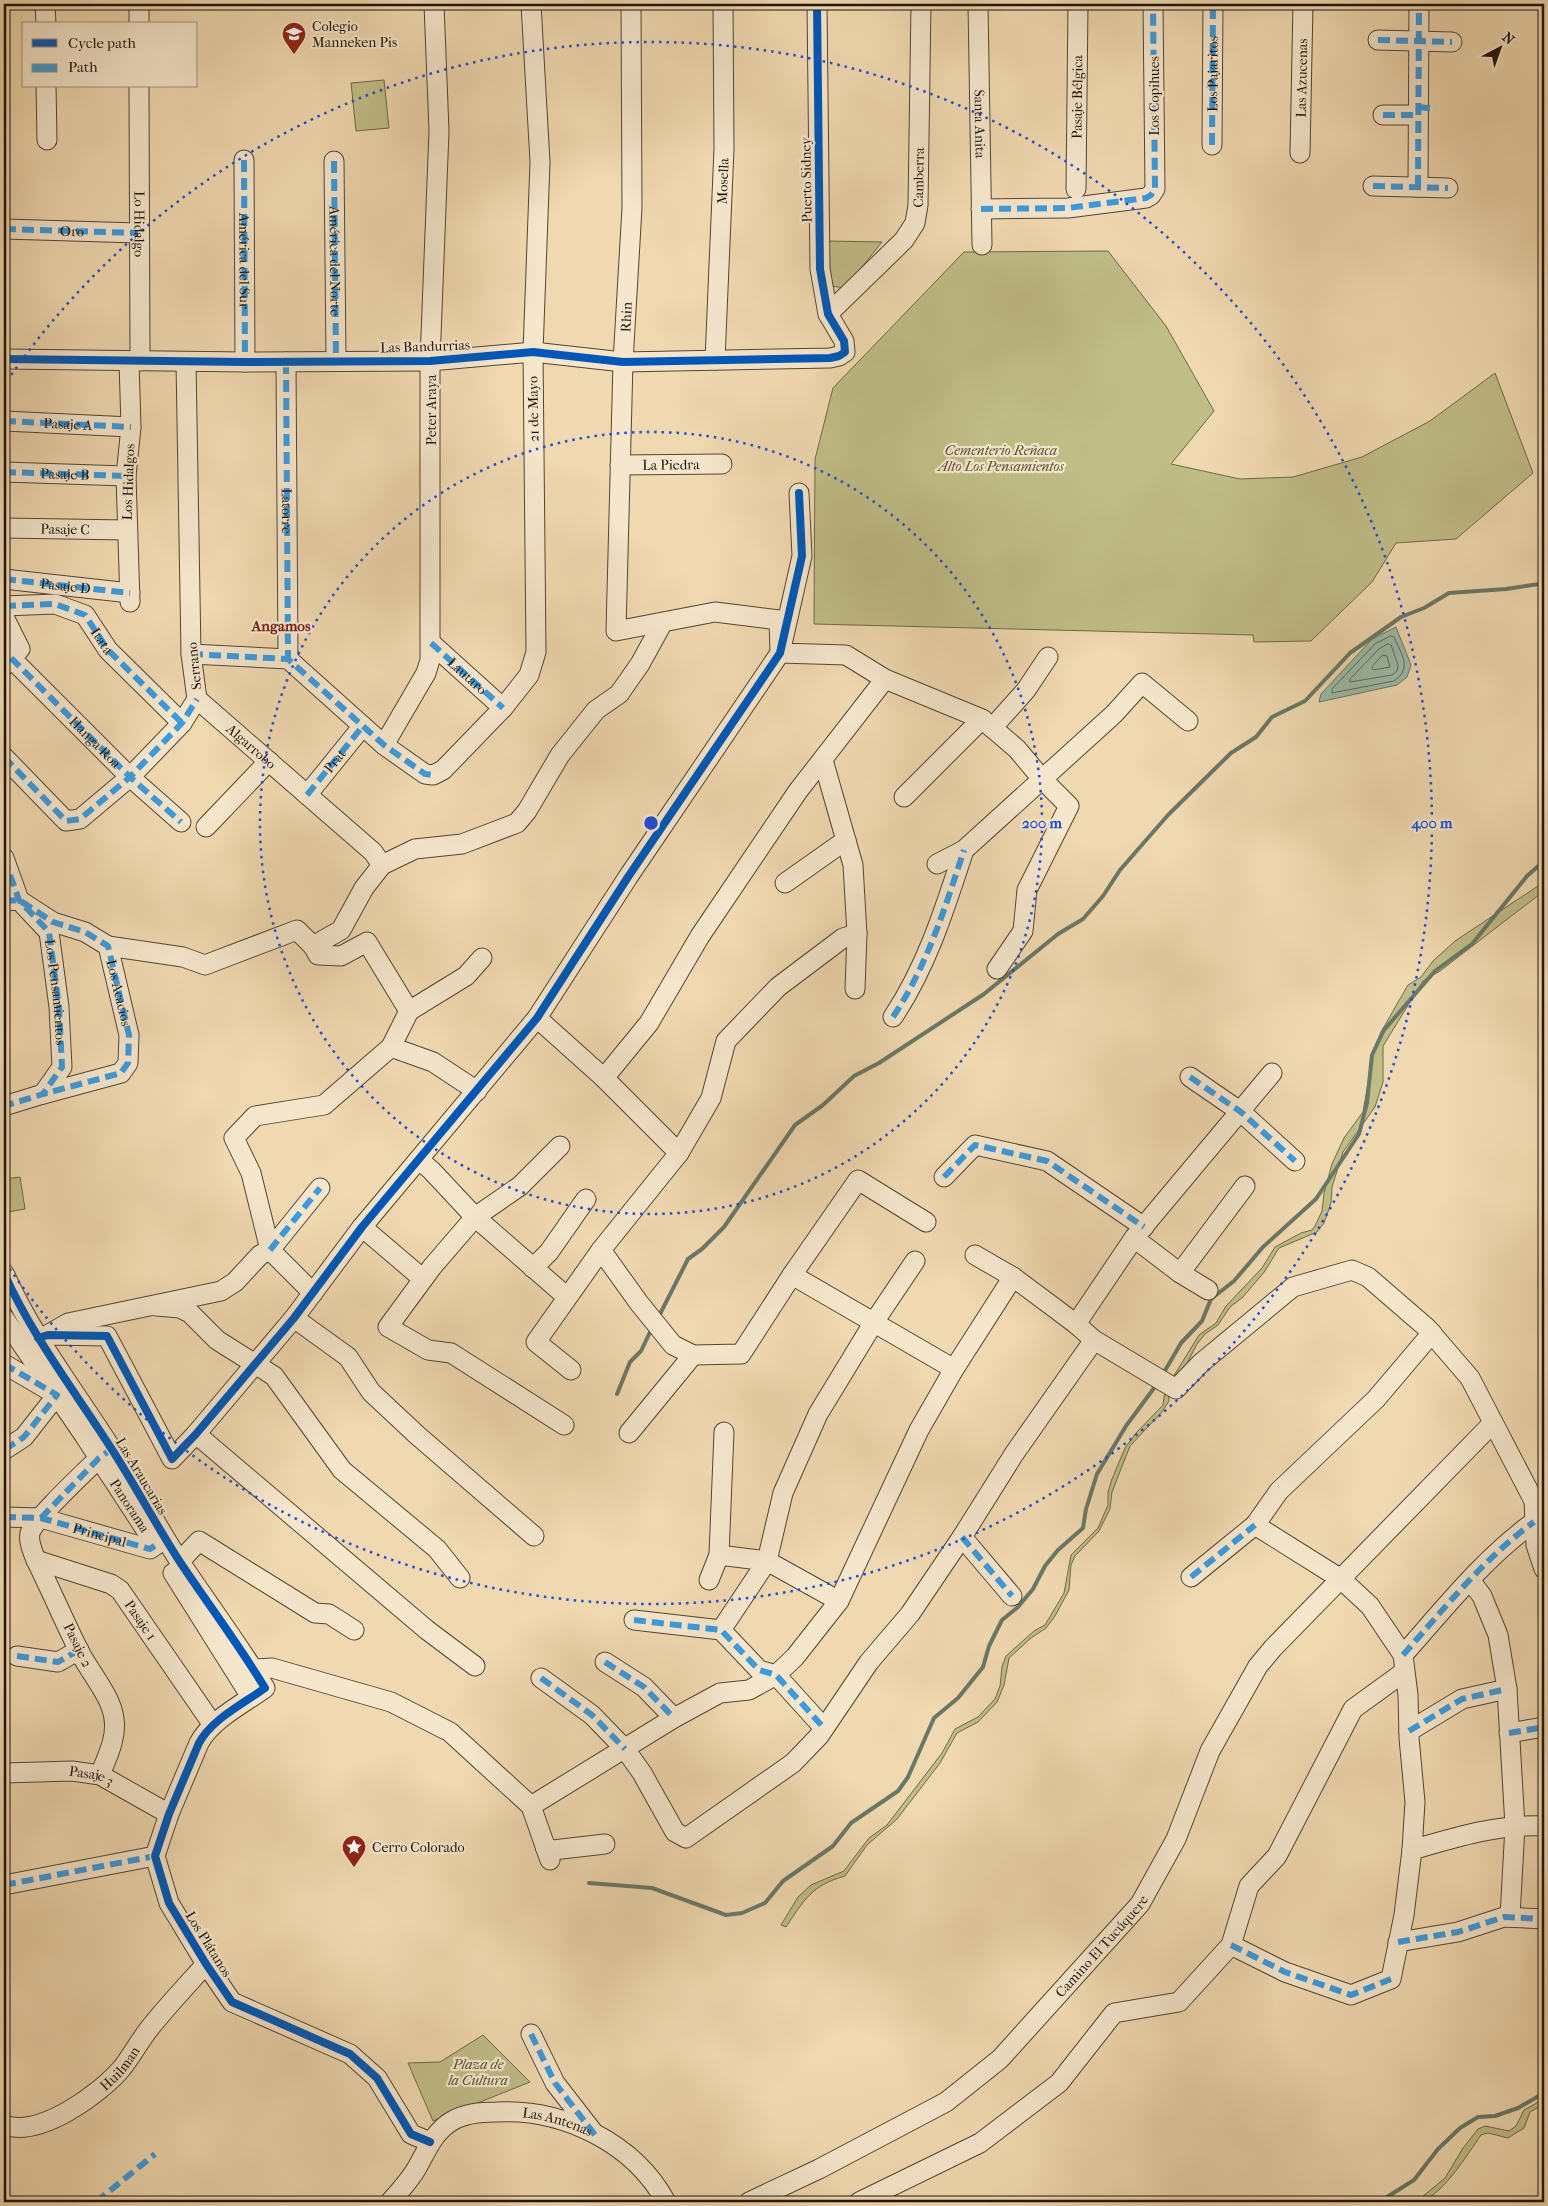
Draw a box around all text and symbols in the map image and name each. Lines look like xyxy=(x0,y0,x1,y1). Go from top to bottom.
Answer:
place label: Colegio Manneken Pis xyxy=(312,18,397,51)
school or university icon: Colegio Manneken Pis xyxy=(281,21,307,55)
legend xyxy=(22,22,198,88)
north arrow xyxy=(1476,22,1526,72)
text: N xyxy=(1499,29,1518,49)
text: Cycle path xyxy=(68,34,136,52)
street label: Los Pajaritos xyxy=(1204,36,1222,112)
street label: Las Azucenas xyxy=(1293,38,1311,118)
street label: Pasaje Bélgica xyxy=(1069,54,1086,139)
street label: Los Copihues xyxy=(1146,56,1163,136)
text: Path xyxy=(68,58,98,76)
street label: Santa Anita xyxy=(970,89,989,159)
street label: Puerto Sidney xyxy=(797,137,816,223)
street label: Camberra xyxy=(910,147,928,208)
street label: Mosella xyxy=(714,157,733,205)
street label: Lo Hidalgo xyxy=(130,191,148,257)
street label: América del Norte xyxy=(325,205,344,316)
street label: América del Sur xyxy=(235,212,253,309)
street label: Oro xyxy=(60,223,84,240)
street label: Rhin xyxy=(617,301,636,333)
street label: Las Bandurrias xyxy=(380,336,470,357)
street label: Peter Araya xyxy=(423,374,440,445)
street label: 21 de Mayo xyxy=(524,376,543,442)
street label: Pasaje A xyxy=(43,415,94,434)
park label: Cementerio Reñaca Alto Los Pensamientos xyxy=(936,442,1065,475)
street label: Los Hidalgos xyxy=(119,443,138,521)
street label: La Piedra xyxy=(642,456,700,474)
street label: Pasaje B xyxy=(40,465,90,484)
street label: Latorre xyxy=(278,488,295,534)
street label: Pasaje C xyxy=(40,521,90,538)
street label: Pasaje D xyxy=(39,575,92,598)
district label: Angamos xyxy=(251,617,311,635)
street label: Itata xyxy=(87,625,116,659)
street label: Serrano xyxy=(184,641,205,691)
street label: Lautaro xyxy=(444,654,490,698)
street label: Hanga Roa xyxy=(65,713,125,772)
street label: Algarrobo xyxy=(222,720,279,773)
street label: Prat xyxy=(320,746,350,777)
centre of rings xyxy=(642,814,660,832)
text: 200 m xyxy=(1022,814,1062,832)
text: 400 m xyxy=(1410,814,1453,832)
street label: Los Pensamientos xyxy=(41,938,69,1046)
street label: Los Acacios xyxy=(102,958,135,1028)
street label: Las Araucarias xyxy=(112,1435,171,1518)
street label: Panorama xyxy=(106,1476,153,1536)
street label: Principal xyxy=(71,1519,128,1551)
street label: Pasaje 1 xyxy=(121,1597,160,1644)
street label: Pasaje 2 xyxy=(60,1620,96,1670)
street label: Pasaje 3 xyxy=(68,1763,117,1790)
place icon: Cerro Colorado xyxy=(341,1834,367,1868)
place label: Cerro Colorado xyxy=(372,1839,465,1856)
street label: Camino El Tucúquere xyxy=(1052,1892,1152,2001)
street label: Los Plátanos xyxy=(182,1908,235,1980)
street label: Huilman xyxy=(97,2043,144,2094)
park label: Plaza de la Cultura xyxy=(447,2056,508,2089)
street label: Las Antenas xyxy=(522,2104,595,2140)

